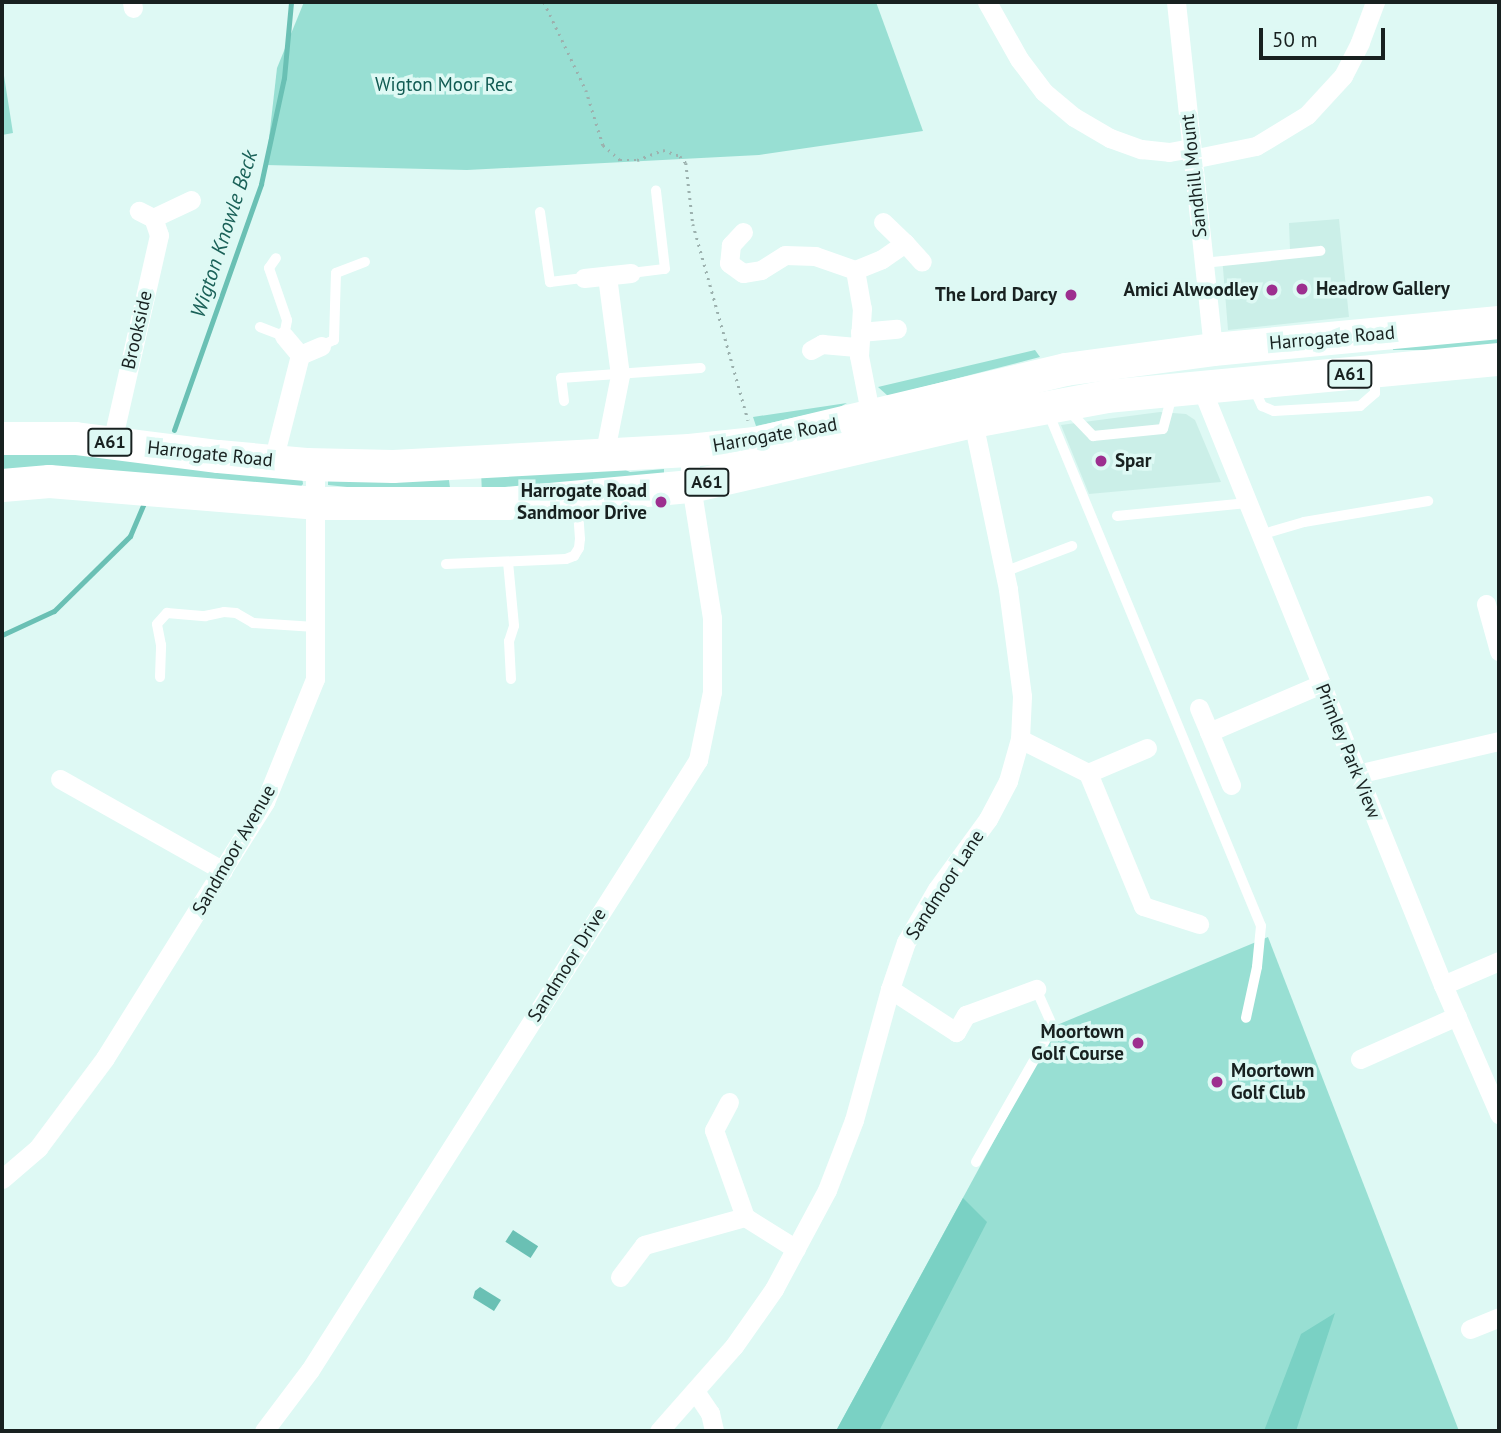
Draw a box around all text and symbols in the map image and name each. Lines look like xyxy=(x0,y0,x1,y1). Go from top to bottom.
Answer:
scale bar xyxy=(1263,14,1389,58)
text: 50 m xyxy=(1272,26,1318,53)
park label: Wigton Moor Rec xyxy=(375,74,513,96)
street label: Sandhill Mount xyxy=(1176,113,1212,239)
water label: Wigton Knowle Beck xyxy=(185,147,263,321)
place label: Headrow Gallery xyxy=(1316,278,1450,300)
place label: Amici Alwoodley xyxy=(1123,279,1258,301)
marker: Headrow Gallery xyxy=(1294,281,1310,297)
marker: Amici Alwoodley xyxy=(1264,282,1280,298)
place label: The Lord Darcy xyxy=(935,284,1057,306)
marker: The Lord Darcy xyxy=(1063,287,1079,303)
street label: Brookside xyxy=(117,288,157,372)
street label: Harrogate Road xyxy=(1268,321,1396,355)
road number: A61 xyxy=(1327,360,1373,388)
street label: Harrogate Road xyxy=(711,413,839,457)
road number: A61 xyxy=(87,428,133,457)
street label: Harrogate Road xyxy=(146,436,274,472)
place label: Spar xyxy=(1115,450,1151,472)
marker: Spar xyxy=(1093,453,1109,469)
road number: A61 xyxy=(684,468,730,496)
place label: Harrogate Road Sandmoor Drive xyxy=(517,480,647,524)
marker: Harrogate Road Sandmoor Drive xyxy=(653,494,669,510)
street label: Primley Park View xyxy=(1310,680,1386,822)
street label: Sandmoor Avenue xyxy=(187,781,281,919)
street label: Sandmoor Lane xyxy=(901,826,989,944)
street label: Sandmoor Drive xyxy=(523,904,611,1026)
place label: Moortown Golf Course xyxy=(1031,1021,1124,1065)
marker: Moortown Golf Course xyxy=(1130,1035,1146,1051)
place label: Moortown Golf Club xyxy=(1231,1060,1314,1104)
marker: Moortown Golf Club xyxy=(1209,1074,1225,1090)

